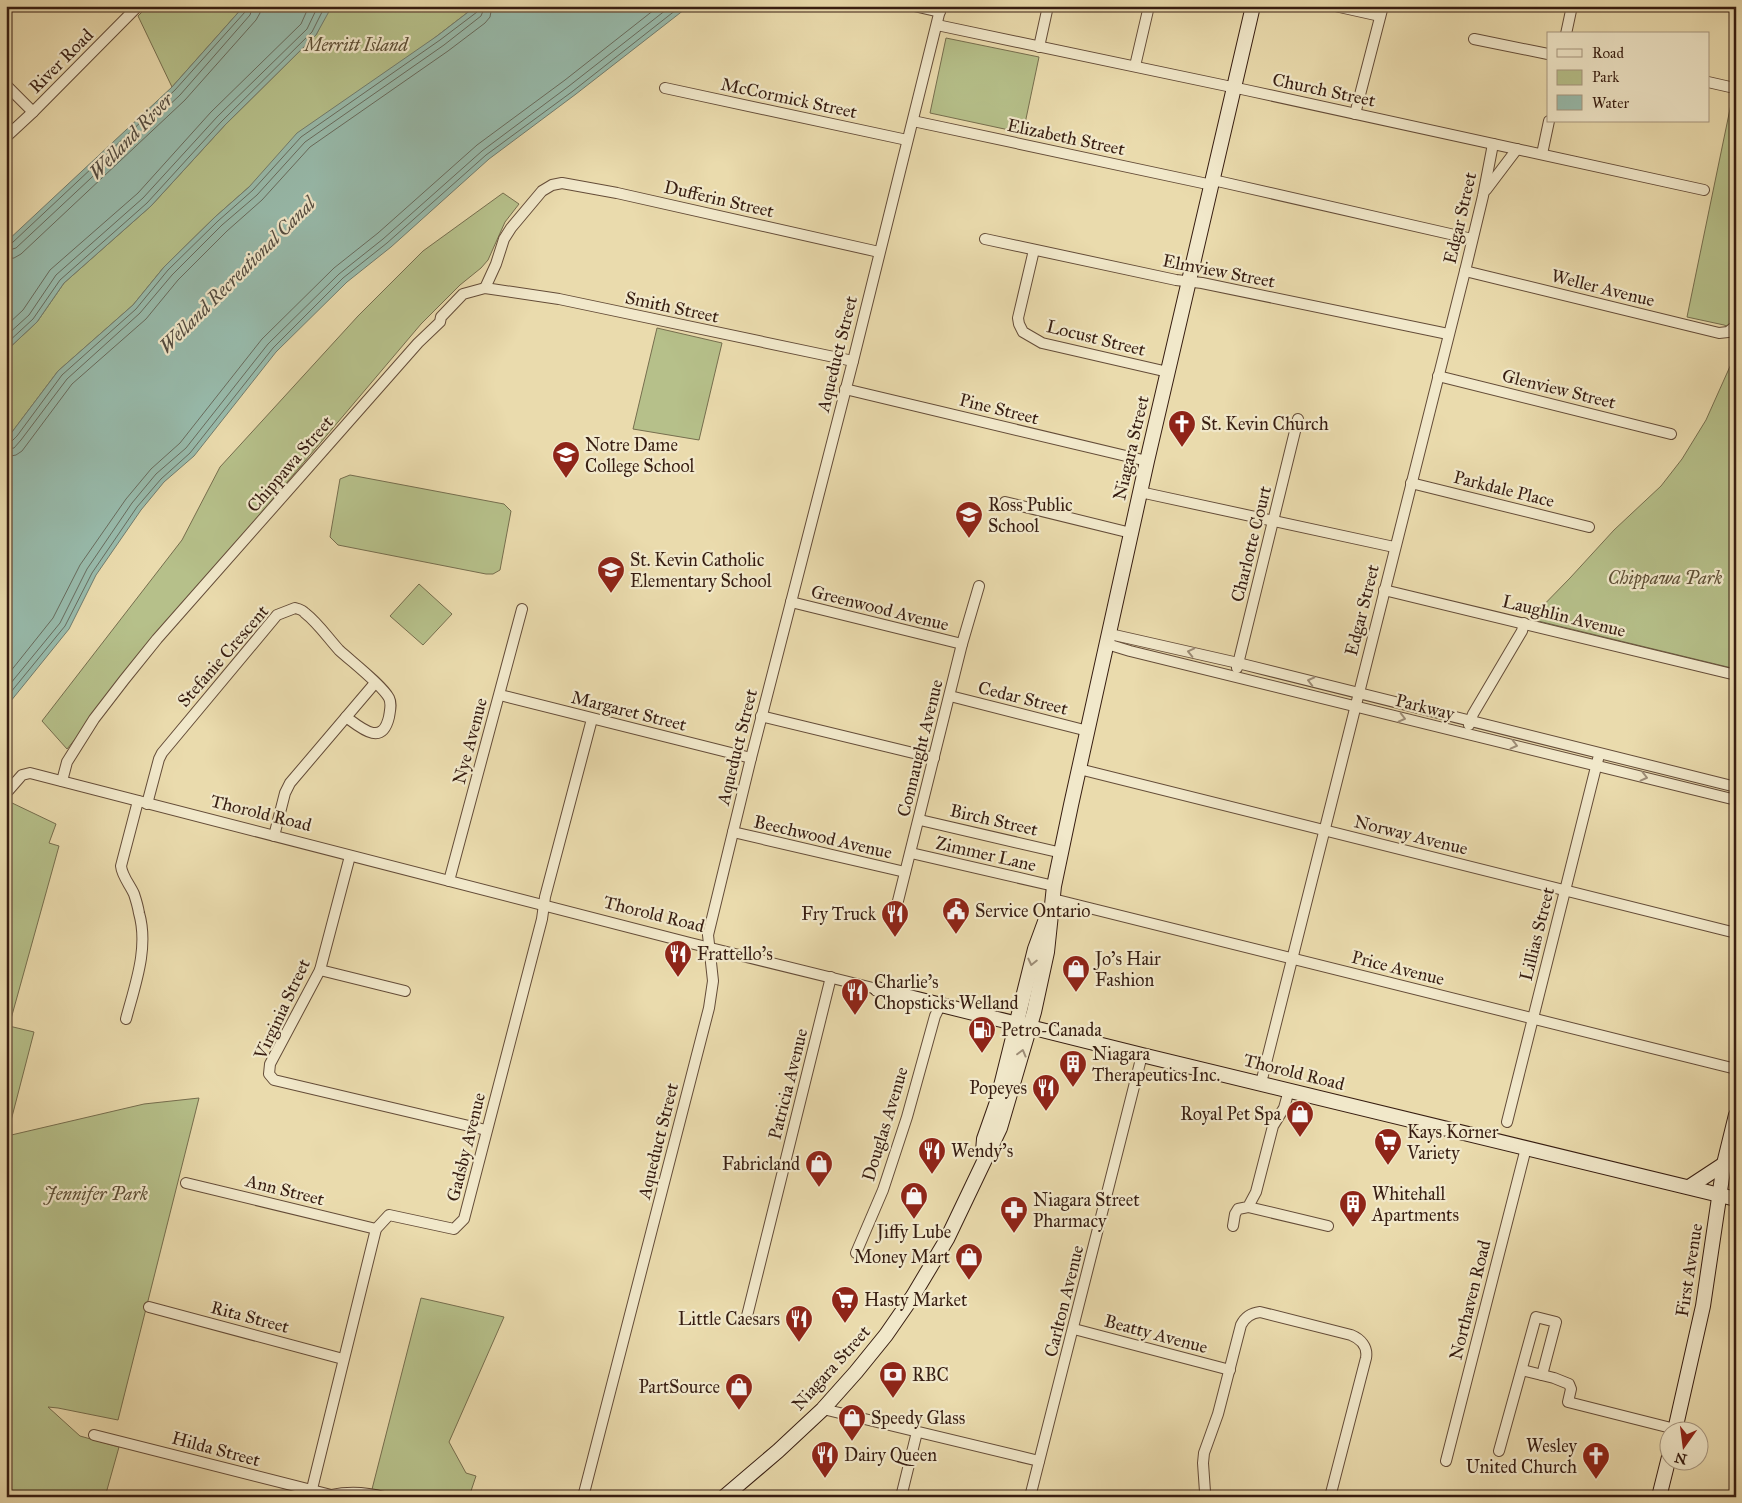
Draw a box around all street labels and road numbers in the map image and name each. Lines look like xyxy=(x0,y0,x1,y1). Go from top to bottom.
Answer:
street label: River Road xyxy=(24,24,98,98)
street label: Church Street xyxy=(1271,68,1378,112)
street label: McCormick Street xyxy=(719,73,860,123)
street label: Elizabeth Street xyxy=(1005,114,1128,160)
street label: Edgar Street xyxy=(1439,169,1482,266)
street label: Dufferin Street xyxy=(662,176,777,222)
street label: Elmview Street xyxy=(1161,249,1278,293)
street label: Weller Avenue xyxy=(1549,265,1657,311)
street label: Smith Street xyxy=(623,286,722,328)
street label: Aqueduct Street xyxy=(812,293,863,416)
street label: Locust Street xyxy=(1044,315,1148,361)
street label: Glenview Street xyxy=(1500,364,1619,414)
street label: Pine Street xyxy=(957,389,1042,430)
street label: Niagara Street xyxy=(1108,393,1155,503)
street label: Chippawa Street xyxy=(242,411,338,517)
street label: Parkdale Place xyxy=(1451,466,1557,512)
street label: Charlotte Court xyxy=(1226,483,1276,604)
street label: Edgar Street xyxy=(1340,561,1385,658)
street label: Greenwood Avenue xyxy=(809,580,951,636)
street label: Laughlin Avenue xyxy=(1500,590,1628,643)
street label: Stefanie Crescent xyxy=(173,600,274,712)
street label: Cedar Street xyxy=(976,676,1071,720)
street label: Connaught Avenue xyxy=(892,677,949,819)
street label: Margaret Street xyxy=(569,686,690,737)
street label: Aqueduct Street xyxy=(712,686,763,809)
street label: Parkway xyxy=(1393,689,1457,725)
street label: Nye Avenue xyxy=(448,695,492,787)
street label: Thorold Road xyxy=(208,790,314,836)
street label: Birch Street xyxy=(948,799,1041,841)
street label: Beechwood Avenue xyxy=(752,810,894,864)
street label: Norway Avenue xyxy=(1352,810,1470,860)
street label: Zimmer Lane xyxy=(934,832,1038,876)
street label: Lillias Street xyxy=(1515,884,1559,983)
street label: Thorold Road xyxy=(601,891,707,937)
street label: Price Avenue xyxy=(1349,946,1447,990)
street label: Virginia Street xyxy=(249,955,316,1064)
street label: Patricia Avenue xyxy=(764,1026,812,1142)
street label: Thorold Road xyxy=(1241,1049,1347,1095)
street label: Douglas Avenue xyxy=(857,1064,914,1184)
street label: Aqueduct Street xyxy=(633,1080,684,1203)
street label: Gadsby Avenue xyxy=(442,1090,490,1204)
street label: Ann Street xyxy=(242,1169,327,1211)
street label: First Avenue xyxy=(1671,1222,1707,1318)
street label: Northaven Road xyxy=(1445,1238,1495,1362)
street label: Carlton Avenue xyxy=(1039,1243,1089,1359)
street label: Rita Street xyxy=(208,1296,292,1338)
street label: Beatty Avenue xyxy=(1102,1310,1210,1358)
street label: Niagara Street xyxy=(787,1321,876,1416)
street label: Hilda Street xyxy=(169,1427,263,1472)

